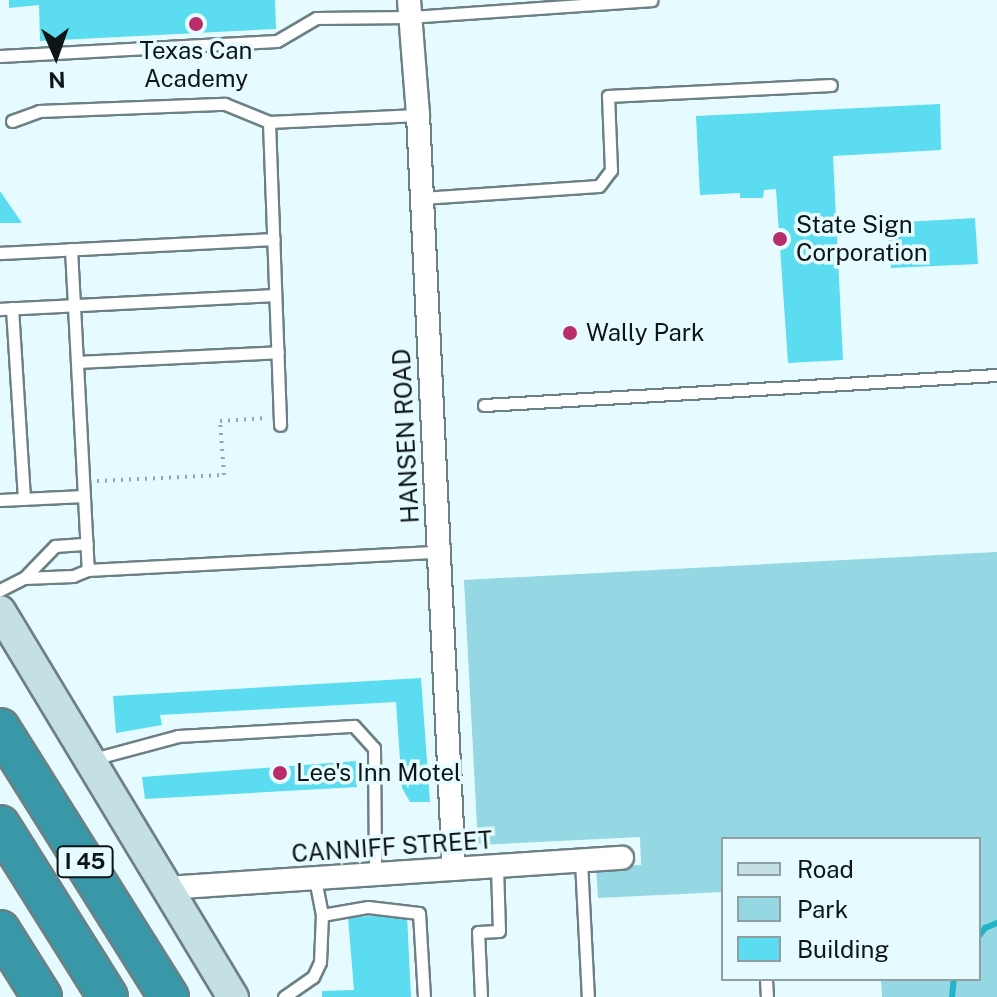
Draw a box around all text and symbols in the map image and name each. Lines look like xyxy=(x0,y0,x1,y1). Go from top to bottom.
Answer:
marker: Texas Can Academy xyxy=(187,15,205,33)
north arrow xyxy=(16,16,96,96)
place label: Texas Can Academy xyxy=(139,37,253,93)
text: N xyxy=(48,67,66,93)
place label: State Sign Corporation xyxy=(796,211,928,267)
marker: State Sign Corporation xyxy=(771,230,789,248)
place label: Wally Park xyxy=(586,319,705,347)
marker: Wally Park xyxy=(561,324,579,342)
street label: HANSEN ROAD xyxy=(387,348,425,524)
place label: Lee's Inn Motel xyxy=(296,759,461,787)
marker: Lee's Inn Motel xyxy=(271,764,289,782)
street label: CANNIFF STREET xyxy=(291,826,493,868)
legend xyxy=(721,837,981,981)
road number: I 45 xyxy=(55,844,115,880)
text: Road xyxy=(797,855,854,883)
text: Park xyxy=(797,895,848,923)
text: Building xyxy=(797,935,889,963)

